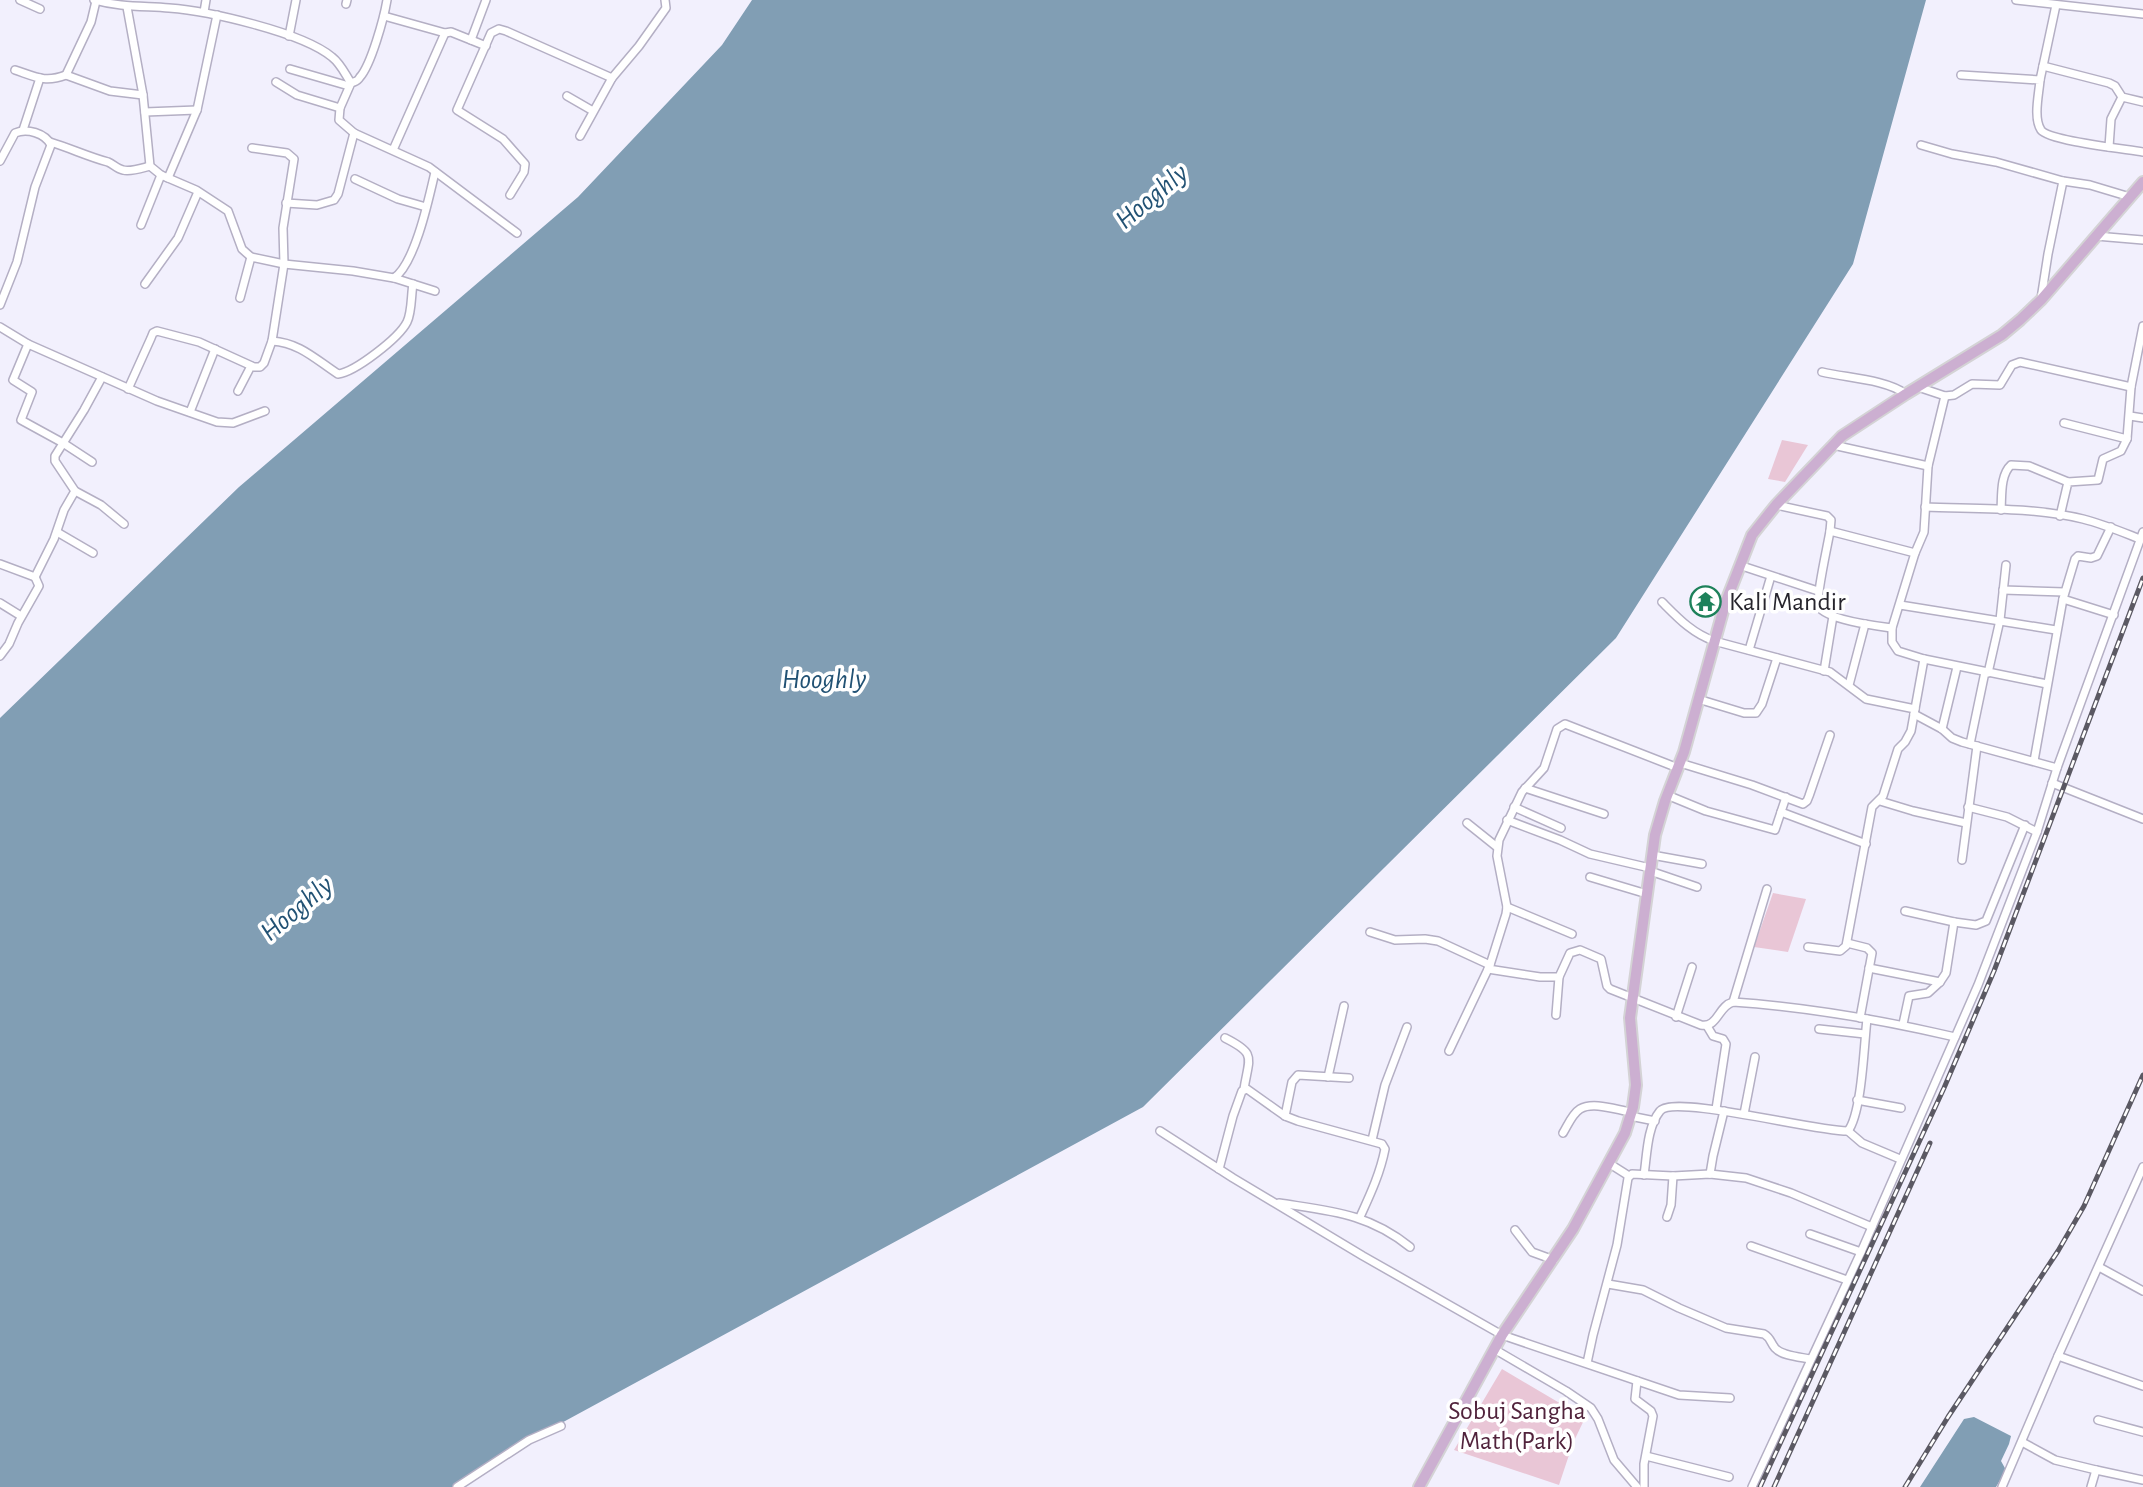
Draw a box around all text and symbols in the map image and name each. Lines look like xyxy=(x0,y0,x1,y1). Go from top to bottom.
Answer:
water label: Hooghly xyxy=(1111,159,1194,235)
temple icon: Kali Mandir xyxy=(1689,585,1723,619)
place label: Kali Mandir xyxy=(1729,589,1846,615)
water label: Hooghly xyxy=(782,666,867,694)
water label: Hooghly xyxy=(256,871,339,947)
park label: Sobuj Sangha Math(Park) xyxy=(1448,1398,1586,1454)

